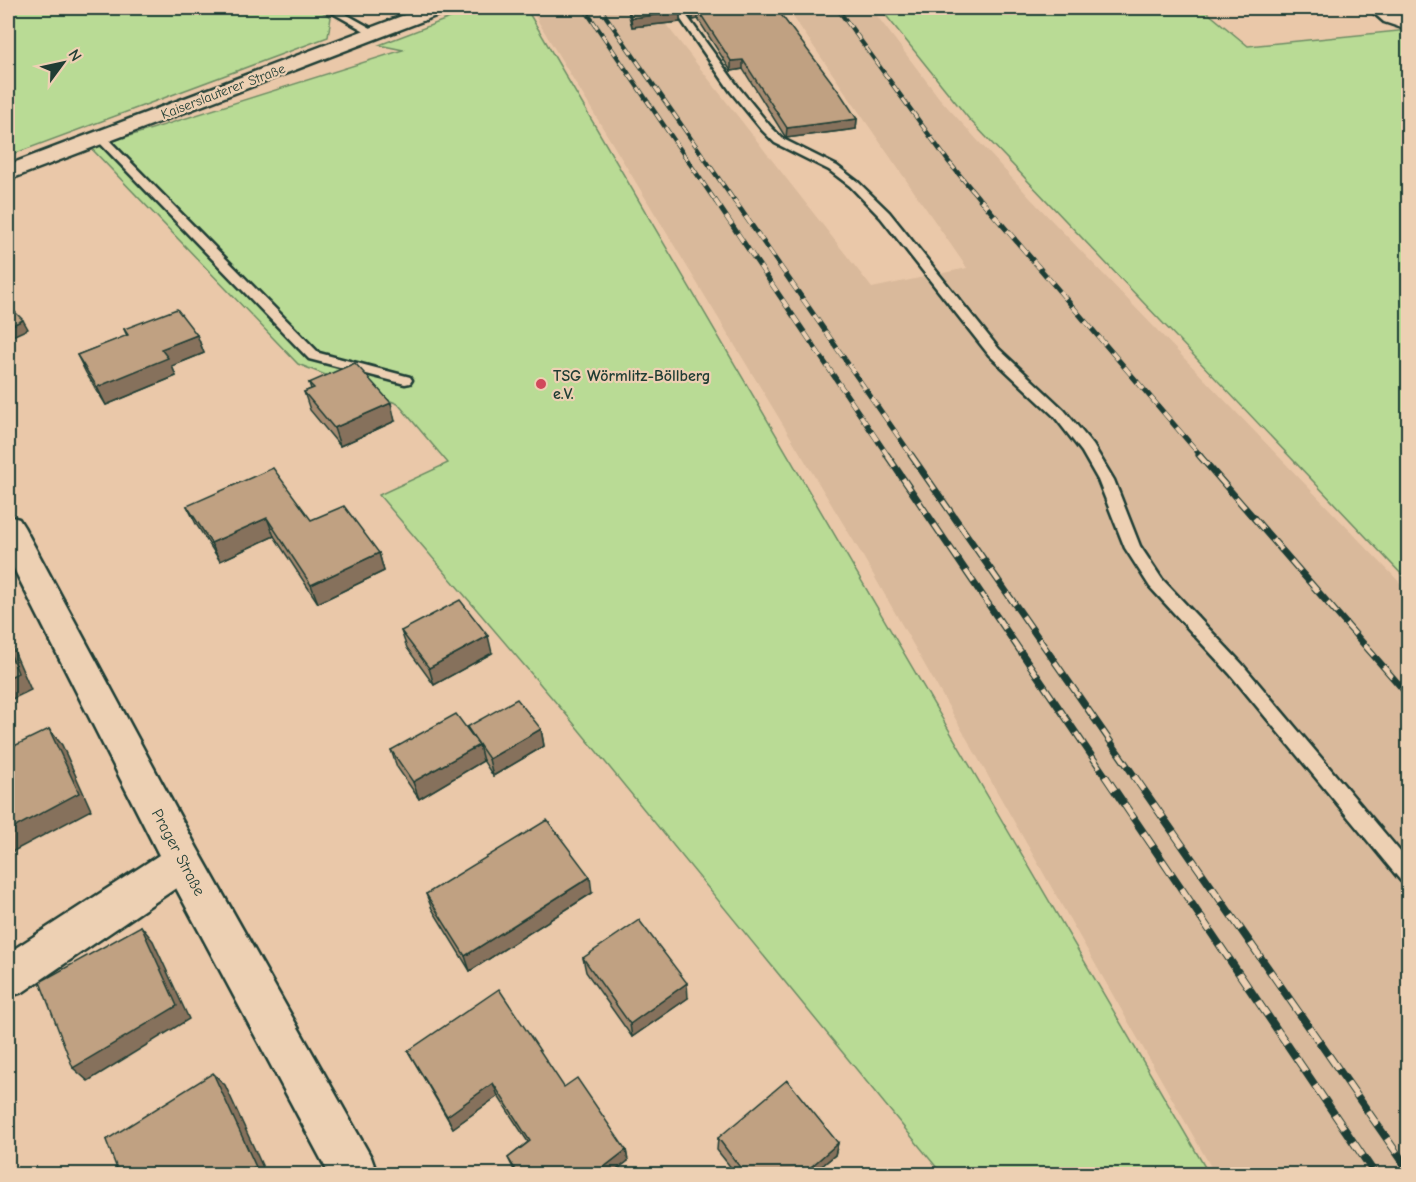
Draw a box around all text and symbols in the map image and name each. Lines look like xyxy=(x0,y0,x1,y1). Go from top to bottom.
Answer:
north arrow xyxy=(33,33,93,93)
text: N xyxy=(64,46,85,65)
street label: Kaiserslauterer Straße xyxy=(159,60,288,123)
place label: TSG Wörmlitz-Böllberg e.V. xyxy=(553,367,711,403)
marker: TSG Wörmlitz-Böllberg e.V. xyxy=(534,377,548,391)
street label: Prager Straße xyxy=(148,806,209,899)

